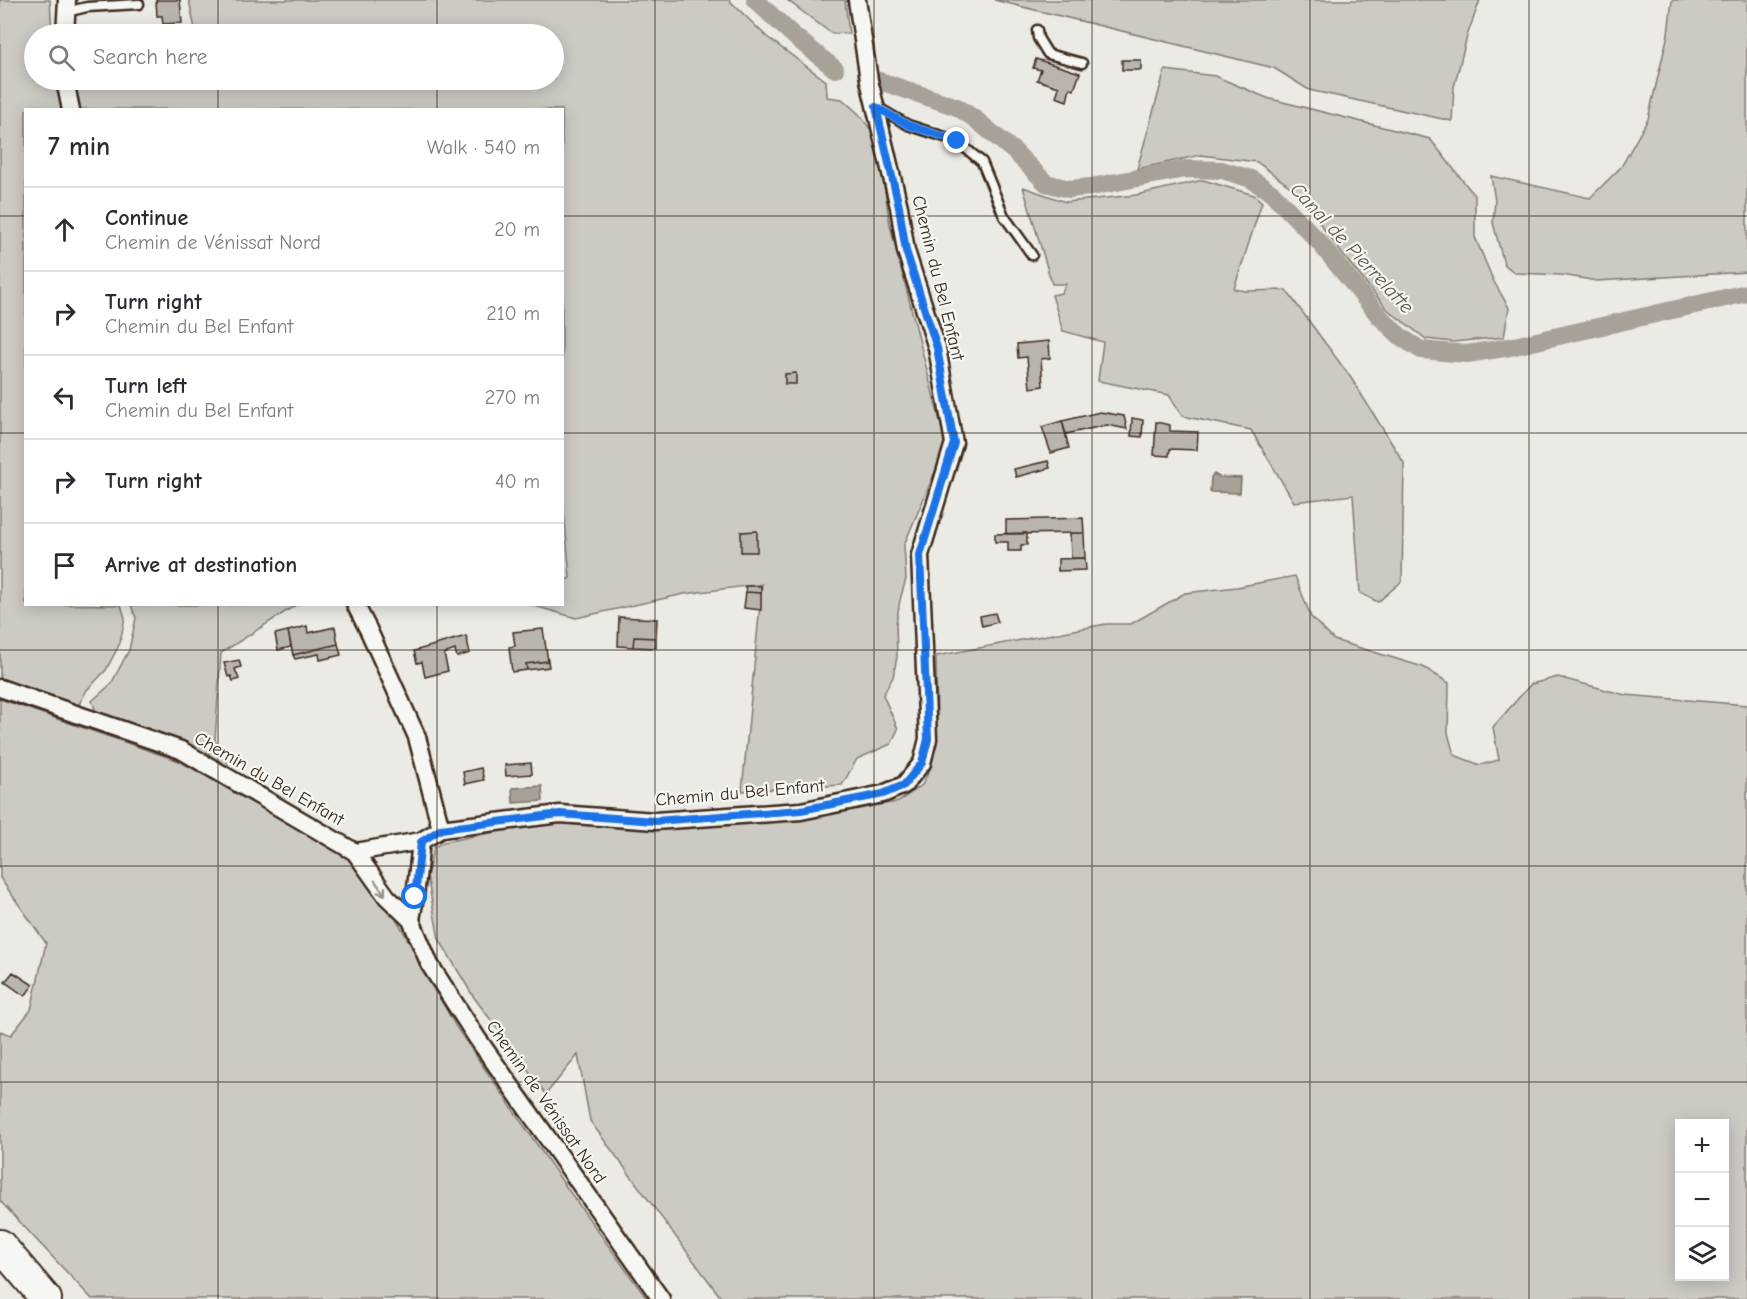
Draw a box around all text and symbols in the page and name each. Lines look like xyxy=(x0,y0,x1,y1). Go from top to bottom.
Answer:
search box xyxy=(24,24,564,90)
icon: search xyxy=(45,41,78,74)
text: Search here xyxy=(93,44,208,70)
route end xyxy=(943,127,969,153)
text: 7 min xyxy=(48,132,110,162)
text: Walk · 540 m xyxy=(427,136,540,159)
water label: Canal de Pierrelatte xyxy=(1285,178,1419,318)
street label: Chemin du Bel Enfant xyxy=(907,193,969,364)
text: Continue xyxy=(105,205,188,231)
icon: ahead xyxy=(48,213,81,246)
text: 20 m xyxy=(494,218,540,241)
text: Chemin de Vénissat Nord xyxy=(105,231,321,254)
text: Turn right xyxy=(105,289,202,315)
icon: right xyxy=(48,297,81,330)
text: 210 m xyxy=(486,302,540,325)
text: Chemin du Bel Enfant xyxy=(105,315,293,338)
text: Turn left xyxy=(105,373,187,399)
icon: left xyxy=(48,381,81,414)
text: 270 m xyxy=(485,386,540,409)
text: Chemin du Bel Enfant xyxy=(105,399,293,422)
icon: right xyxy=(48,465,81,498)
text: Turn right xyxy=(105,468,202,494)
text: 40 m xyxy=(495,470,540,493)
icon: arrive xyxy=(48,549,81,582)
text: Arrive at destination xyxy=(105,552,297,578)
street label: Chemin du Bel Enfant xyxy=(190,728,348,831)
street label: Chemin du Bel Enfant xyxy=(655,775,826,811)
one-way arrow xyxy=(374,880,387,896)
route start xyxy=(401,883,427,909)
street label: Chemin de Vénissat Nord xyxy=(482,1016,610,1188)
map controls xyxy=(1675,1119,1729,1281)
button: + xyxy=(1675,1119,1729,1173)
button: − xyxy=(1675,1173,1729,1227)
button: layers xyxy=(1675,1227,1729,1281)

